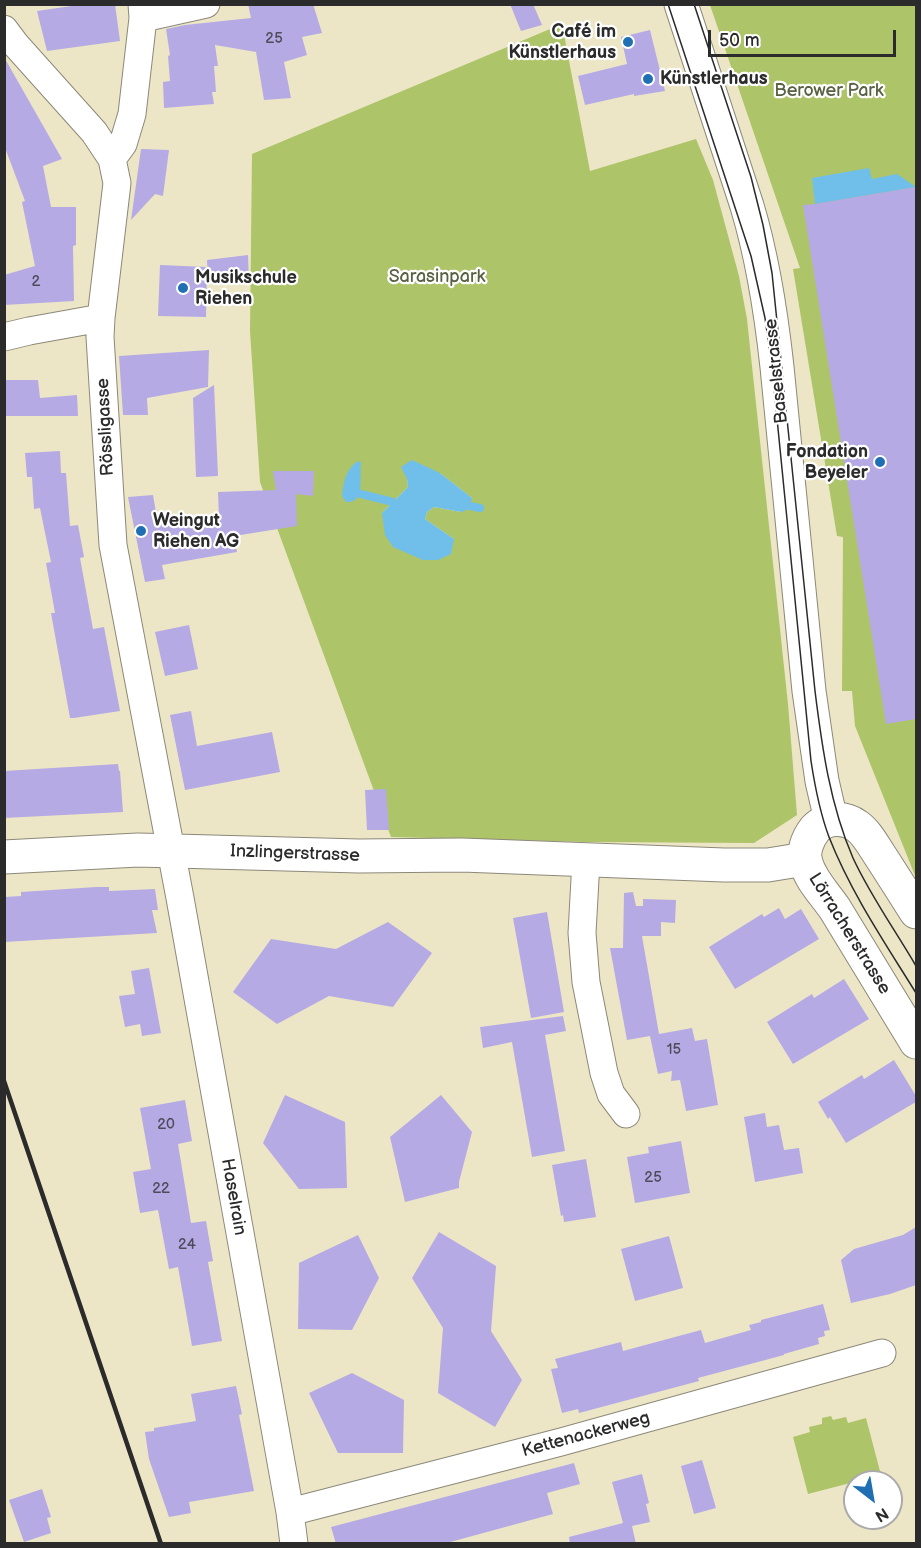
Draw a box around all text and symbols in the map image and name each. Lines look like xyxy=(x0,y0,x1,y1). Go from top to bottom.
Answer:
scale bar xyxy=(711,18,898,56)
place label: Café im Künstlerhaus xyxy=(508,21,616,63)
house number: 25 xyxy=(265,30,283,48)
text: 50 m xyxy=(719,30,760,51)
marker: Café im Künstlerhaus xyxy=(621,35,635,49)
place label: Künstlerhaus xyxy=(660,68,768,90)
marker: Künstlerhaus xyxy=(641,72,655,86)
park label: Berower Park xyxy=(774,80,884,102)
park label: Sarasinpark xyxy=(389,266,485,288)
place label: Musikschule Riehen xyxy=(195,267,297,310)
house number: 2 xyxy=(32,273,40,291)
marker: Musikschule Riehen xyxy=(176,281,190,295)
street label: Baselstrasse xyxy=(761,317,793,425)
street label: Rössligasse xyxy=(93,377,119,477)
place label: Fondation Beyeler xyxy=(786,441,868,484)
marker: Fondation Beyeler xyxy=(873,455,887,469)
place label: Weingut Riehen AG xyxy=(153,510,239,552)
marker: Weingut Riehen AG xyxy=(134,524,148,538)
street label: Inzlingerstrasse xyxy=(230,841,360,867)
street label: Lörracherstrasse xyxy=(803,869,895,999)
house number: 15 xyxy=(667,1041,681,1059)
house number: 20 xyxy=(157,1116,175,1134)
street label: Haselrain xyxy=(216,1157,250,1237)
house number: 25 xyxy=(644,1169,662,1187)
house number: 22 xyxy=(152,1180,170,1198)
house number: 24 xyxy=(178,1236,196,1254)
street label: Kettenackerweg xyxy=(520,1408,652,1462)
north arrow xyxy=(843,1470,903,1530)
text: N xyxy=(871,1503,892,1525)

